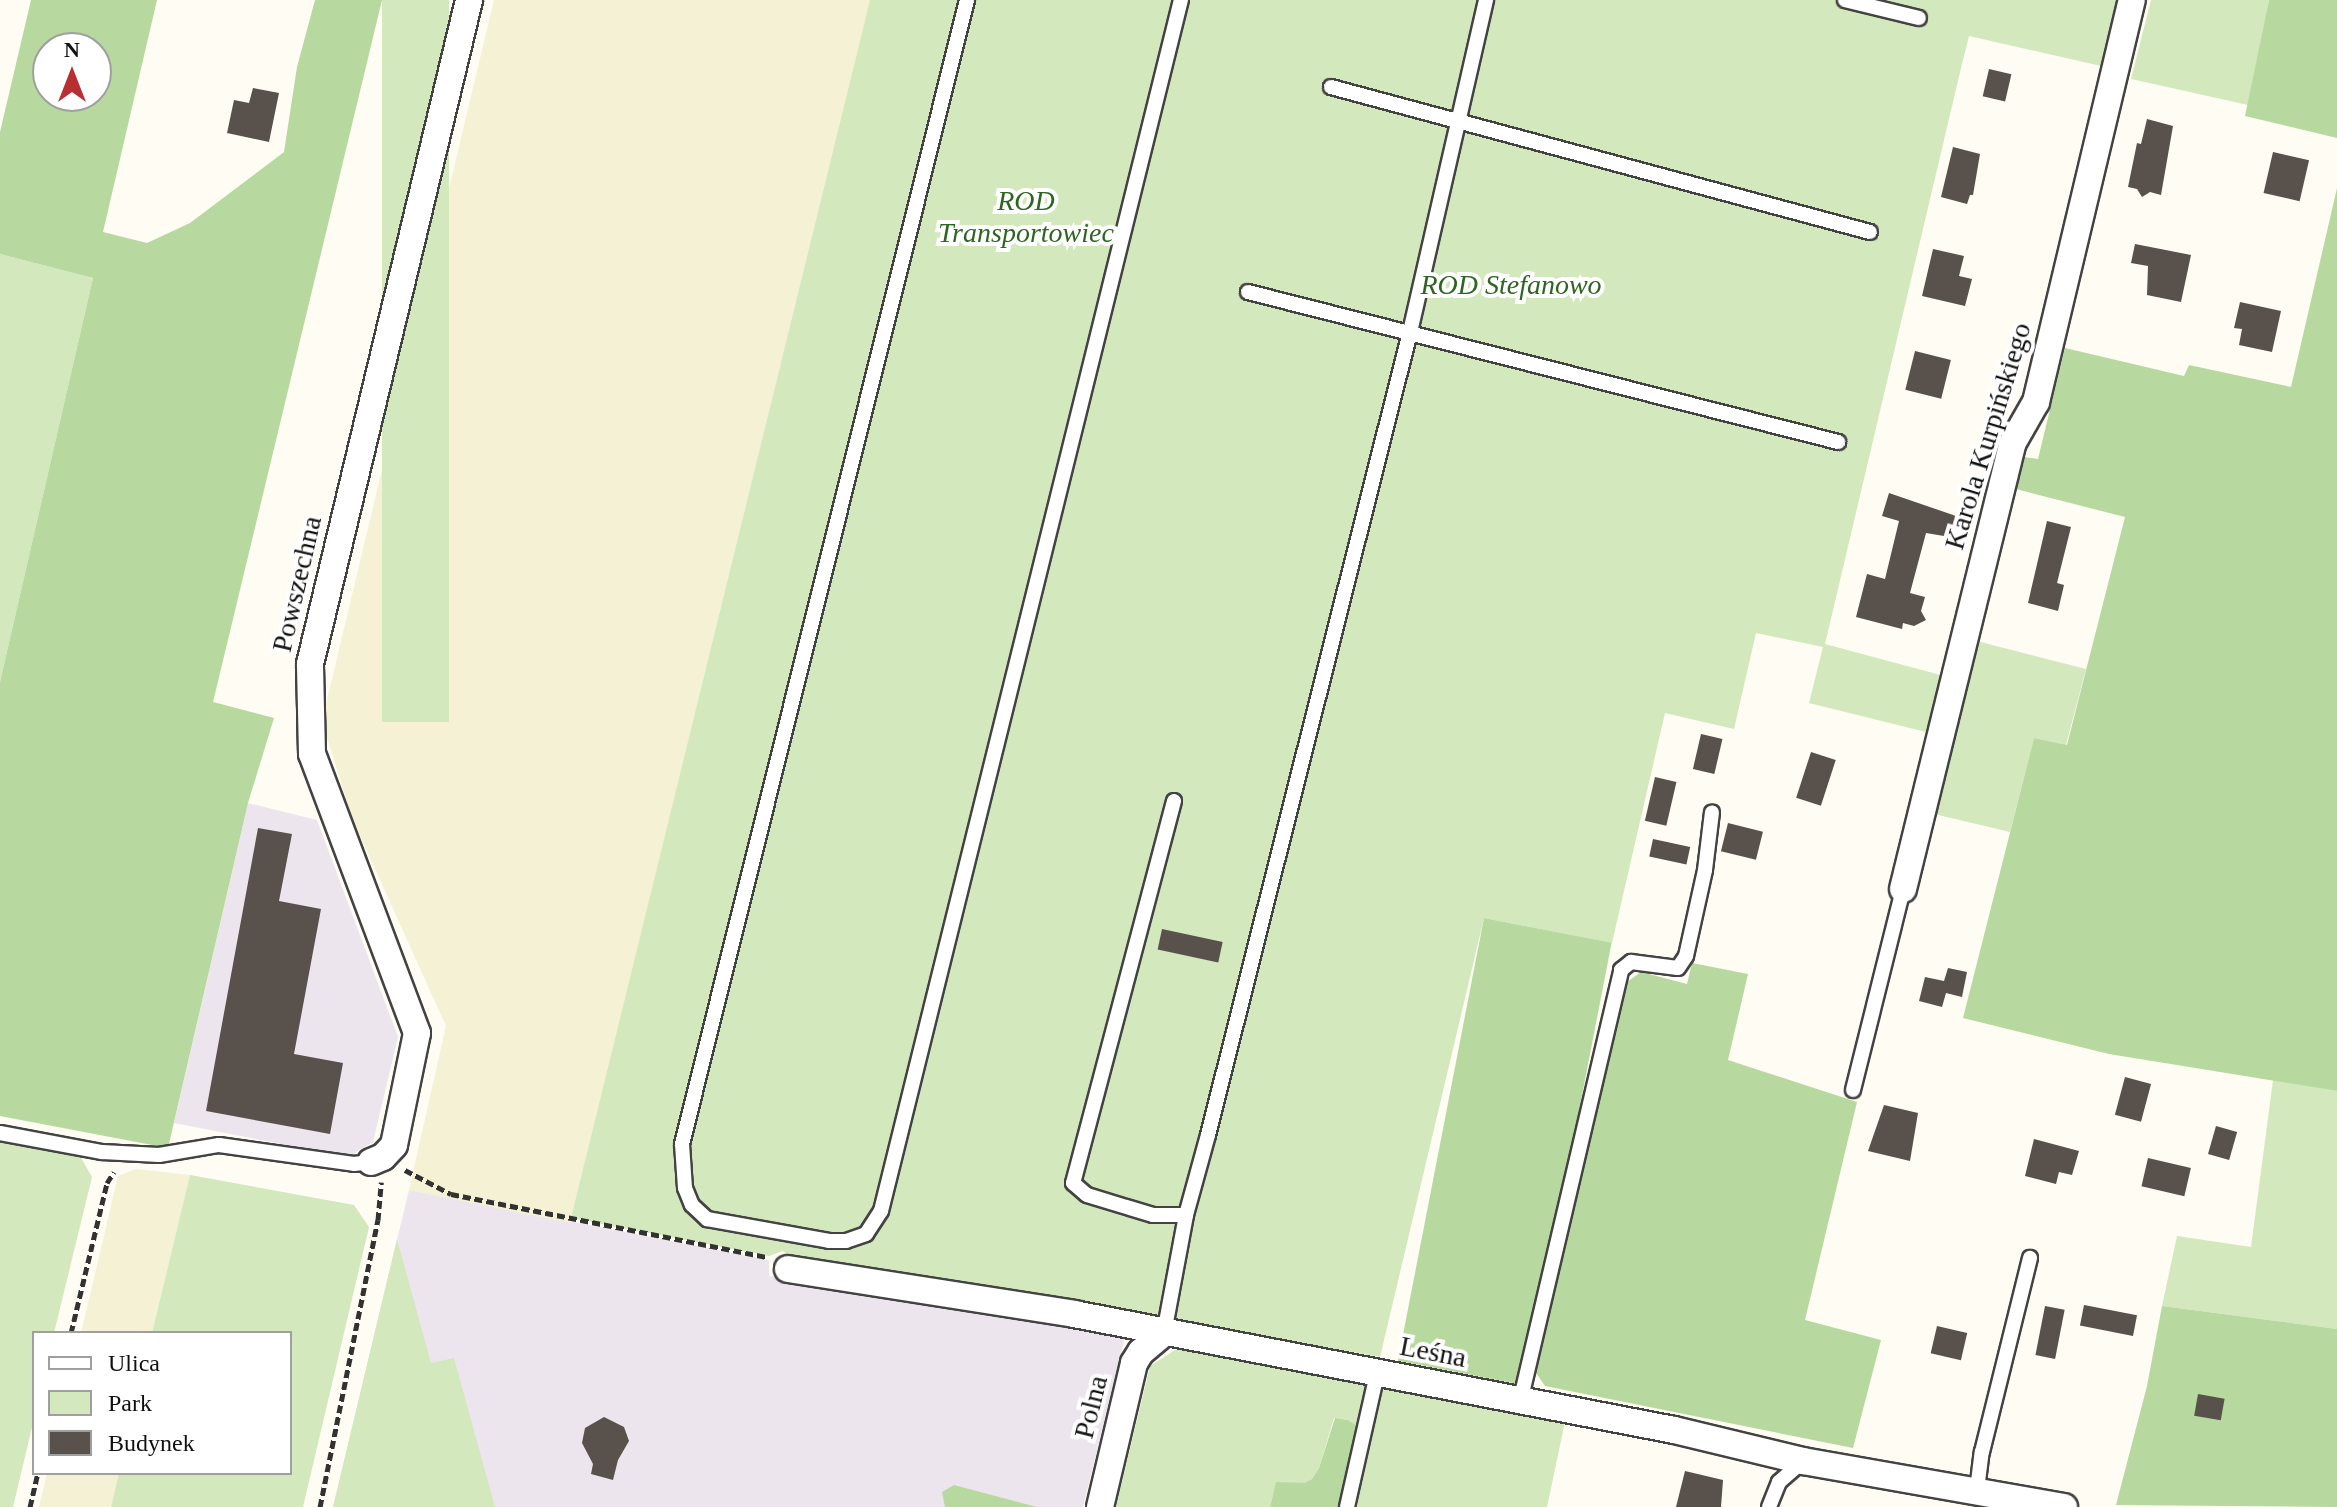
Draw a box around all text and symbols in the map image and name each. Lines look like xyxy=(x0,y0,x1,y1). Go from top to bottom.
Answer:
north arrow xyxy=(32,32,112,112)
text: N xyxy=(64,37,80,62)
park label: ROD Transportowiec xyxy=(938,184,1114,250)
park label: ROD Stefanowo xyxy=(1420,268,1602,302)
street label: Karola Kurpińskiego xyxy=(1937,318,2039,554)
street label: Powszechna xyxy=(265,513,329,655)
street label: Leśna xyxy=(1397,1329,1469,1375)
legend xyxy=(32,1331,292,1475)
text: Ulica xyxy=(108,1350,160,1376)
street label: Polna xyxy=(1067,1372,1115,1442)
text: Park xyxy=(108,1390,152,1416)
text: Budynek xyxy=(108,1430,195,1456)

